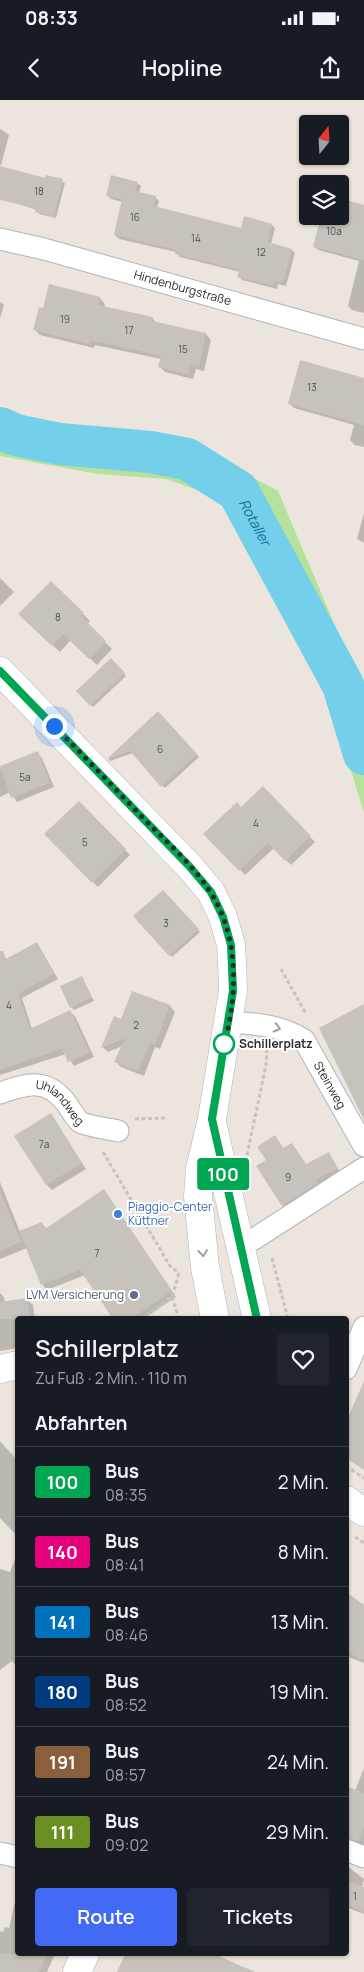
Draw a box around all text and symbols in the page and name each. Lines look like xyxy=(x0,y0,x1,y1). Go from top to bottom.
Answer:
text: 08:33 xyxy=(25,5,78,31)
text: Hopline xyxy=(142,53,222,83)
icon: back xyxy=(20,54,48,82)
icon: share xyxy=(316,54,344,82)
north arrow xyxy=(299,115,349,165)
map controls xyxy=(299,115,349,225)
button: layers xyxy=(299,175,349,225)
house number: 18 xyxy=(34,184,44,198)
house number: 16 xyxy=(130,210,140,224)
house number: 10a xyxy=(326,224,342,238)
house number: 14 xyxy=(191,231,201,245)
house number: 12 xyxy=(256,245,266,259)
street label: Hindenburgstraße xyxy=(132,266,233,309)
house number: 19 xyxy=(60,312,70,326)
house number: 17 xyxy=(125,323,133,337)
house number: 15 xyxy=(178,342,188,356)
house number: 13 xyxy=(307,380,317,394)
water label: Rotaller xyxy=(235,495,277,550)
house number: 8 xyxy=(55,610,61,624)
your location xyxy=(42,714,67,739)
house number: 6 xyxy=(157,742,163,756)
house number: 5a xyxy=(19,770,31,784)
house number: 4 xyxy=(253,816,259,830)
house number: 5 xyxy=(82,835,88,849)
house number: 3 xyxy=(163,916,169,930)
house number: 4 xyxy=(6,998,12,1012)
house number: 2 xyxy=(133,1018,139,1032)
one-way arrow xyxy=(273,1022,282,1033)
marker: Schillerplatz xyxy=(213,1033,235,1055)
place label: Schillerplatz xyxy=(239,1035,313,1052)
street label: Steinweg xyxy=(310,1058,350,1112)
street label: Uhlandweg xyxy=(35,1076,88,1129)
house number: 7a xyxy=(39,1137,49,1151)
line badge: 100 xyxy=(194,1158,252,1190)
text: 100 xyxy=(207,1162,239,1186)
house number: 9 xyxy=(285,1170,291,1184)
place label: Piaggio-Center Küttner xyxy=(128,1198,213,1229)
marker: Piaggio-Center Küttner xyxy=(112,1208,124,1220)
house number: 7 xyxy=(94,1246,100,1260)
one-way arrow xyxy=(197,1250,208,1258)
place label: LVM Versicherung xyxy=(26,1286,124,1303)
marker: LVM Versicherung xyxy=(128,1289,140,1301)
text: Schillerplatz xyxy=(35,1331,179,1364)
button: heart xyxy=(277,1333,329,1385)
text: Zu Fuß · 2 Min. · 110 m xyxy=(35,1367,187,1389)
text: Abfahrten xyxy=(35,1410,128,1436)
text: Bus xyxy=(105,1458,139,1484)
text: 2 Min. xyxy=(278,1469,329,1495)
text: 100 xyxy=(47,1470,78,1494)
text: 08:35 xyxy=(105,1484,147,1506)
text: Bus xyxy=(105,1528,139,1554)
text: 8 Min. xyxy=(278,1539,329,1565)
text: 140 xyxy=(47,1540,78,1564)
text: 08:41 xyxy=(105,1554,145,1576)
text: Bus xyxy=(105,1598,139,1624)
text: 13 Min. xyxy=(271,1609,329,1635)
text: 141 xyxy=(49,1610,76,1634)
text: 08:46 xyxy=(105,1624,148,1646)
text: Bus xyxy=(105,1668,139,1694)
text: 19 Min. xyxy=(269,1679,329,1705)
text: 180 xyxy=(47,1680,78,1704)
text: 08:52 xyxy=(105,1694,147,1716)
text: Bus xyxy=(105,1738,139,1764)
text: 24 Min. xyxy=(267,1749,329,1775)
text: 191 xyxy=(49,1750,76,1774)
text: 08:57 xyxy=(105,1764,146,1786)
text: Bus xyxy=(105,1808,139,1834)
text: 29 Min. xyxy=(266,1819,329,1845)
text: 111 xyxy=(51,1820,74,1844)
text: 09:02 xyxy=(105,1834,148,1856)
button: Route xyxy=(35,1888,177,1946)
button: Tickets xyxy=(187,1888,329,1946)
house number: 1 xyxy=(353,1889,357,1903)

